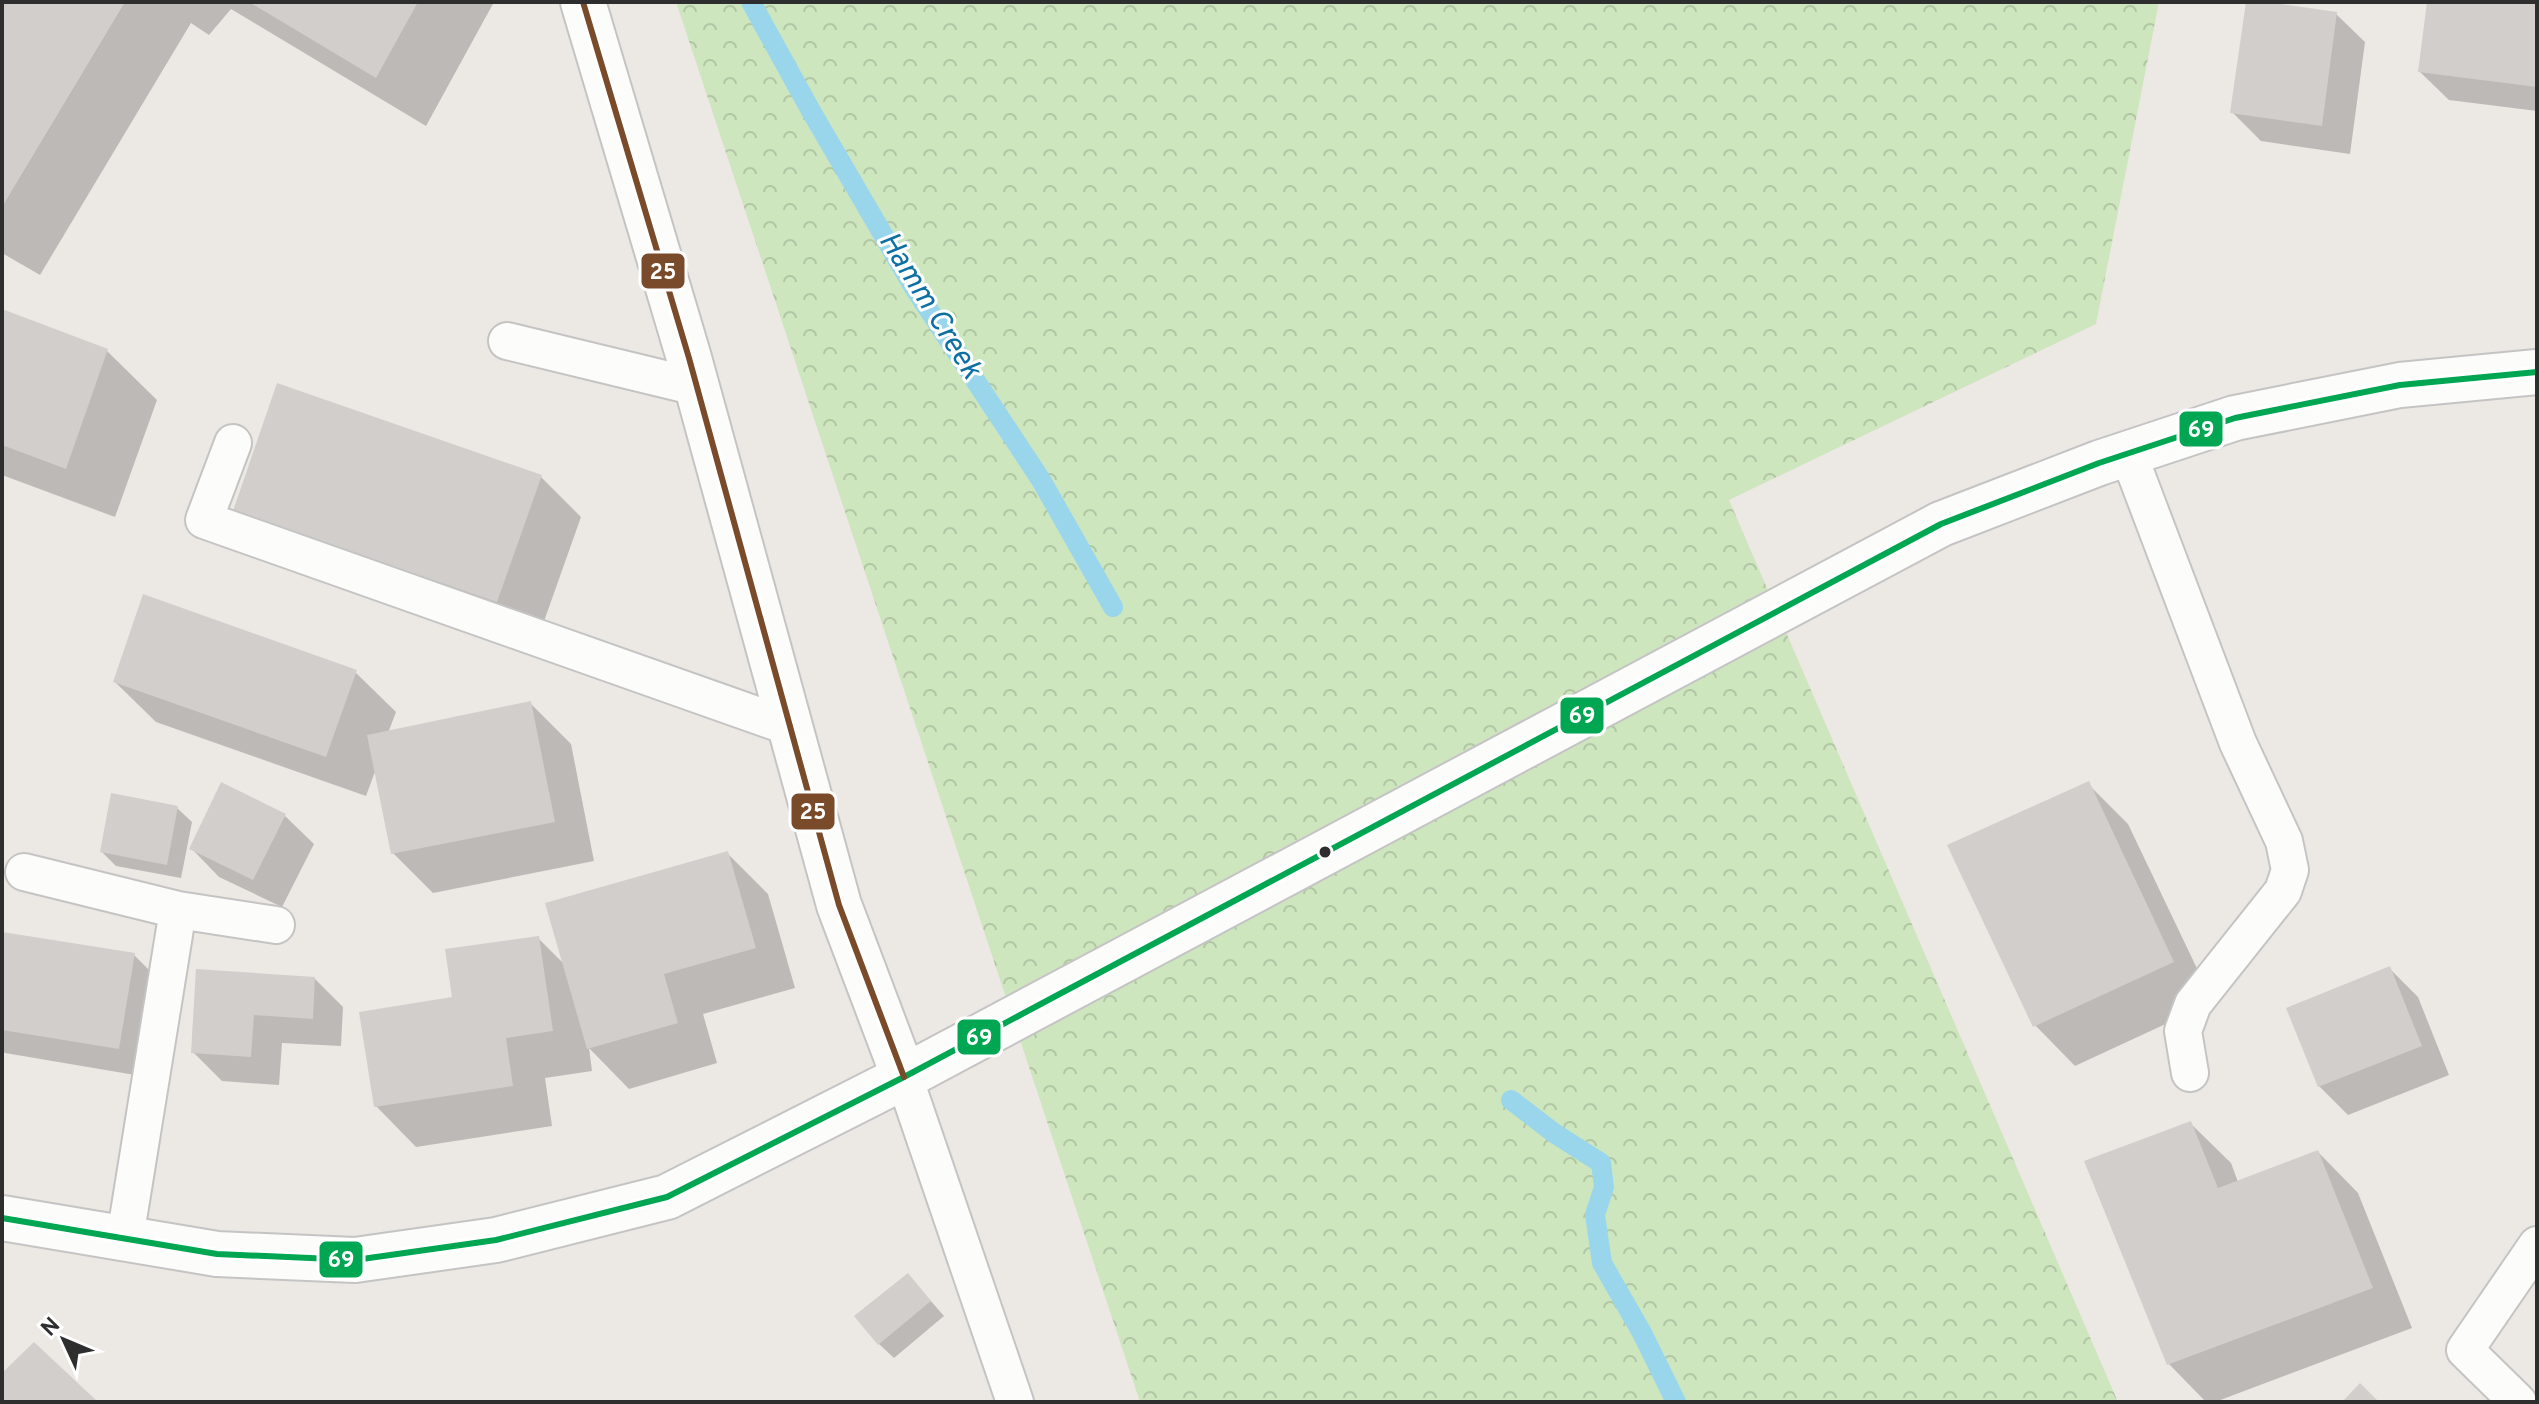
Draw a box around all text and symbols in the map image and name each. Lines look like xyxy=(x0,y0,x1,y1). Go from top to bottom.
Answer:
water label: Hamm Creek xyxy=(869,226,989,387)
line badge: 25 xyxy=(640,252,686,290)
text: 25 xyxy=(650,260,676,287)
line badge: 69 xyxy=(2178,410,2224,448)
text: 69 xyxy=(2187,418,2215,445)
line badge: 69 xyxy=(1559,696,1605,735)
text: 69 xyxy=(1568,704,1596,731)
line badge: 25 xyxy=(790,792,836,831)
text: 25 xyxy=(800,800,826,827)
unlabelled marker xyxy=(1317,844,1333,860)
line badge: 69 xyxy=(956,1018,1002,1056)
text: 69 xyxy=(965,1026,993,1053)
line badge: 69 xyxy=(318,1240,364,1279)
text: 69 xyxy=(327,1248,355,1275)
north arrow xyxy=(24,1300,104,1380)
text: N xyxy=(36,1313,67,1343)

